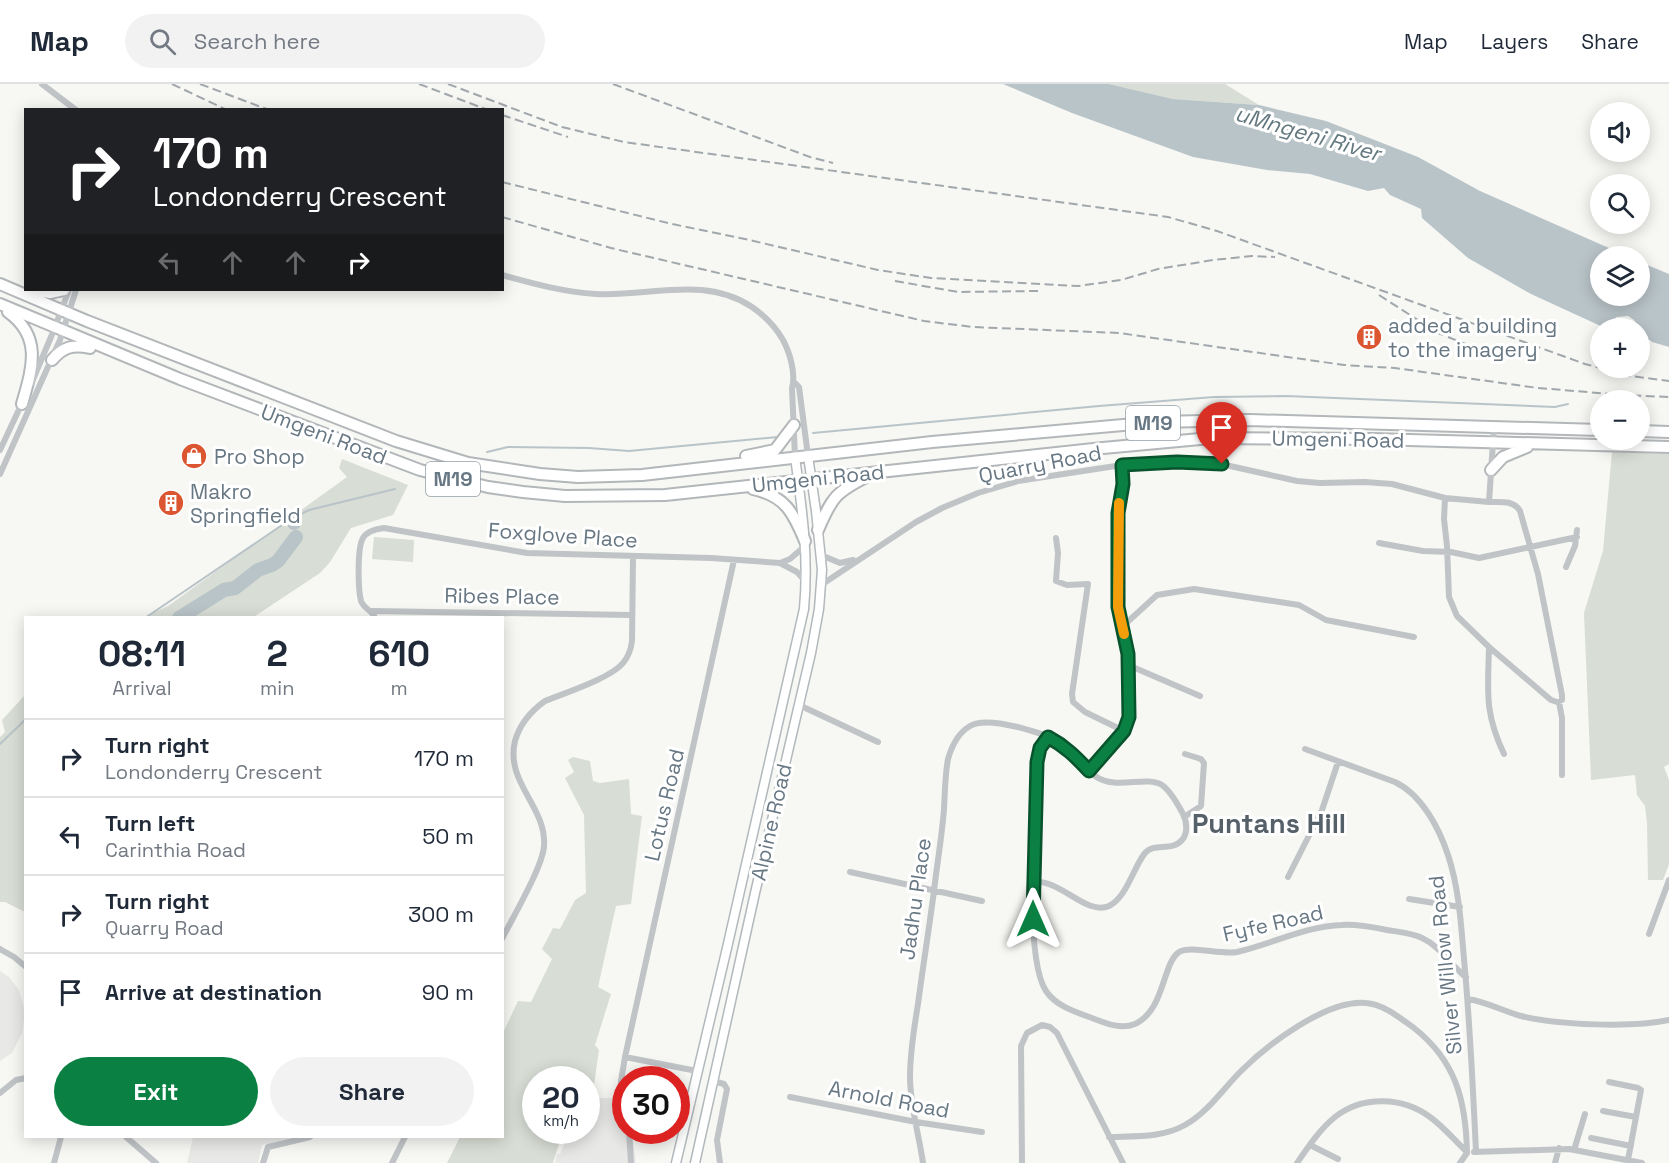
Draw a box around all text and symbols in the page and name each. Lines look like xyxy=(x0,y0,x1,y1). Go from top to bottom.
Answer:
search box xyxy=(125,14,545,68)
text: Map xyxy=(30,23,89,59)
icon: search xyxy=(146,25,179,58)
text: Search here xyxy=(194,27,321,55)
text: Map xyxy=(1404,28,1448,55)
text: Layers xyxy=(1481,28,1548,55)
text: Share xyxy=(1581,28,1639,55)
water label: uMngeni River xyxy=(1232,99,1386,168)
map controls xyxy=(1590,102,1650,450)
button: sound xyxy=(1590,102,1650,162)
text: 170 m xyxy=(153,127,269,180)
icon: right xyxy=(54,132,132,210)
button: search xyxy=(1590,174,1650,234)
text: Londonderry Crescent xyxy=(153,179,447,214)
icon: left xyxy=(153,246,186,279)
icon: ahead xyxy=(216,246,249,279)
icon: ahead xyxy=(279,246,312,279)
icon: right xyxy=(342,246,375,279)
button: layers xyxy=(1590,246,1650,306)
place label: added a building to the imagery xyxy=(1388,312,1557,363)
button: + xyxy=(1590,318,1650,378)
building icon: added a building to the imagery xyxy=(1354,322,1384,352)
button: − xyxy=(1590,390,1650,450)
street label: Umgeni Road xyxy=(257,398,391,470)
pin xyxy=(1196,402,1247,464)
road number: M19 xyxy=(1126,406,1180,440)
icon: arrive xyxy=(1205,411,1238,444)
street label: Umgeni Road xyxy=(1271,424,1405,454)
street label: Quarry Road xyxy=(976,439,1104,489)
shop icon: Pro Shop xyxy=(179,441,209,471)
place label: Pro Shop xyxy=(214,443,305,470)
street label: Umgeni Road xyxy=(750,458,886,498)
road number: M19 xyxy=(426,462,480,496)
place label: Makro Springfield xyxy=(190,478,301,529)
building icon: Makro Springfield xyxy=(156,488,186,518)
street label: Foxglove Place xyxy=(487,516,639,554)
street label: Ribes Place xyxy=(444,581,560,611)
text: 08:11 xyxy=(98,631,186,677)
text: 2 xyxy=(267,631,288,677)
text: 610 xyxy=(368,631,430,677)
text: Arrival xyxy=(112,675,172,701)
text: min xyxy=(260,675,294,701)
text: m xyxy=(391,675,408,701)
text: Turn right xyxy=(105,731,210,759)
icon: right xyxy=(54,742,87,775)
text: 170 m xyxy=(414,744,474,772)
street label: Lotus Road xyxy=(638,746,690,864)
text: Londonderry Crescent xyxy=(105,759,323,785)
street label: Alpine Road xyxy=(744,761,798,883)
district label: Puntans Hill xyxy=(1192,806,1346,841)
text: Turn left xyxy=(105,809,195,837)
icon: left xyxy=(54,820,87,853)
text: 50 m xyxy=(422,822,474,850)
street label: Jadhu Place xyxy=(893,836,937,962)
text: Carinthia Road xyxy=(105,837,246,863)
street label: Silver Willow Road xyxy=(1422,874,1468,1056)
text: Turn right xyxy=(105,887,210,915)
position arrow xyxy=(1001,887,1065,951)
icon: right xyxy=(54,898,87,931)
street label: Fyfe Road xyxy=(1220,898,1326,948)
text: 300 m xyxy=(408,900,474,928)
text: Quarry Road xyxy=(105,915,224,941)
icon: arrive xyxy=(54,976,87,1009)
text: Arrive at destination xyxy=(105,978,322,1006)
text: 90 m xyxy=(422,978,474,1006)
button: Exit xyxy=(54,1057,258,1126)
button: Share xyxy=(270,1057,474,1126)
speed limit sign: 30 xyxy=(612,1066,690,1144)
street label: Arnold Road xyxy=(826,1074,952,1124)
text: 20 xyxy=(542,1078,580,1117)
text: km/h xyxy=(543,1111,579,1130)

